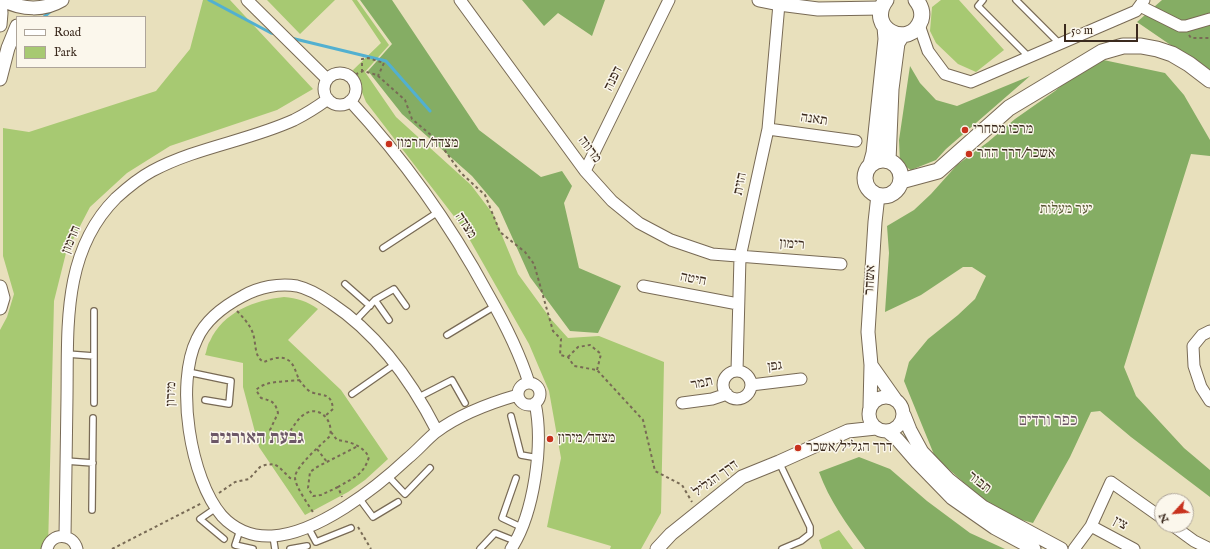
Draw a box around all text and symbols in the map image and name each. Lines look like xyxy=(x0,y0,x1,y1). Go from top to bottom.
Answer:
legend xyxy=(16,16,146,68)
scale bar xyxy=(1066,16,1140,42)
text: 50 m xyxy=(1071,23,1093,38)
text: Road xyxy=(54,25,81,40)
text: Park xyxy=(54,45,77,60)
street label: דפנה xyxy=(601,64,627,94)
street label: תאנה xyxy=(799,110,829,130)
place label: מרכז מסחרי xyxy=(973,122,1033,138)
marker: מרכז מסחרי xyxy=(960,125,970,135)
street label: מרווה xyxy=(573,133,605,167)
place label: מצדה/חרמון xyxy=(397,136,458,152)
marker: מצדה/חרמון xyxy=(384,139,394,149)
place label: אשכר/דרך ההר xyxy=(977,146,1055,162)
marker: אשכר/דרך ההר xyxy=(964,149,974,159)
street label: הזית xyxy=(730,171,752,197)
park label: יער מעלות xyxy=(1040,202,1092,218)
street label: מצדה xyxy=(450,210,480,242)
street label: חרמון xyxy=(59,223,85,257)
street label: רימון xyxy=(779,236,805,254)
street label: אשחר xyxy=(862,264,880,296)
street label: חיטה xyxy=(678,269,708,291)
street label: גפן xyxy=(767,358,783,376)
street label: תמר xyxy=(689,373,715,395)
street label: מירון xyxy=(163,381,181,407)
district label: כפר ורדים xyxy=(1018,412,1078,432)
district label: גבעת האורנים xyxy=(210,428,304,450)
place label: מצדה/מירון xyxy=(558,431,615,447)
marker: מצדה/מירון xyxy=(545,434,555,444)
place label: דרך הגליל/אשכר xyxy=(806,440,892,456)
marker: דרך הגליל/אשכר xyxy=(793,443,803,453)
street label: דרך הגליל xyxy=(690,457,742,501)
street label: תבור xyxy=(964,469,994,497)
north arrow xyxy=(1154,493,1194,533)
text: N xyxy=(1156,510,1172,525)
street label: צין xyxy=(1110,513,1130,535)

